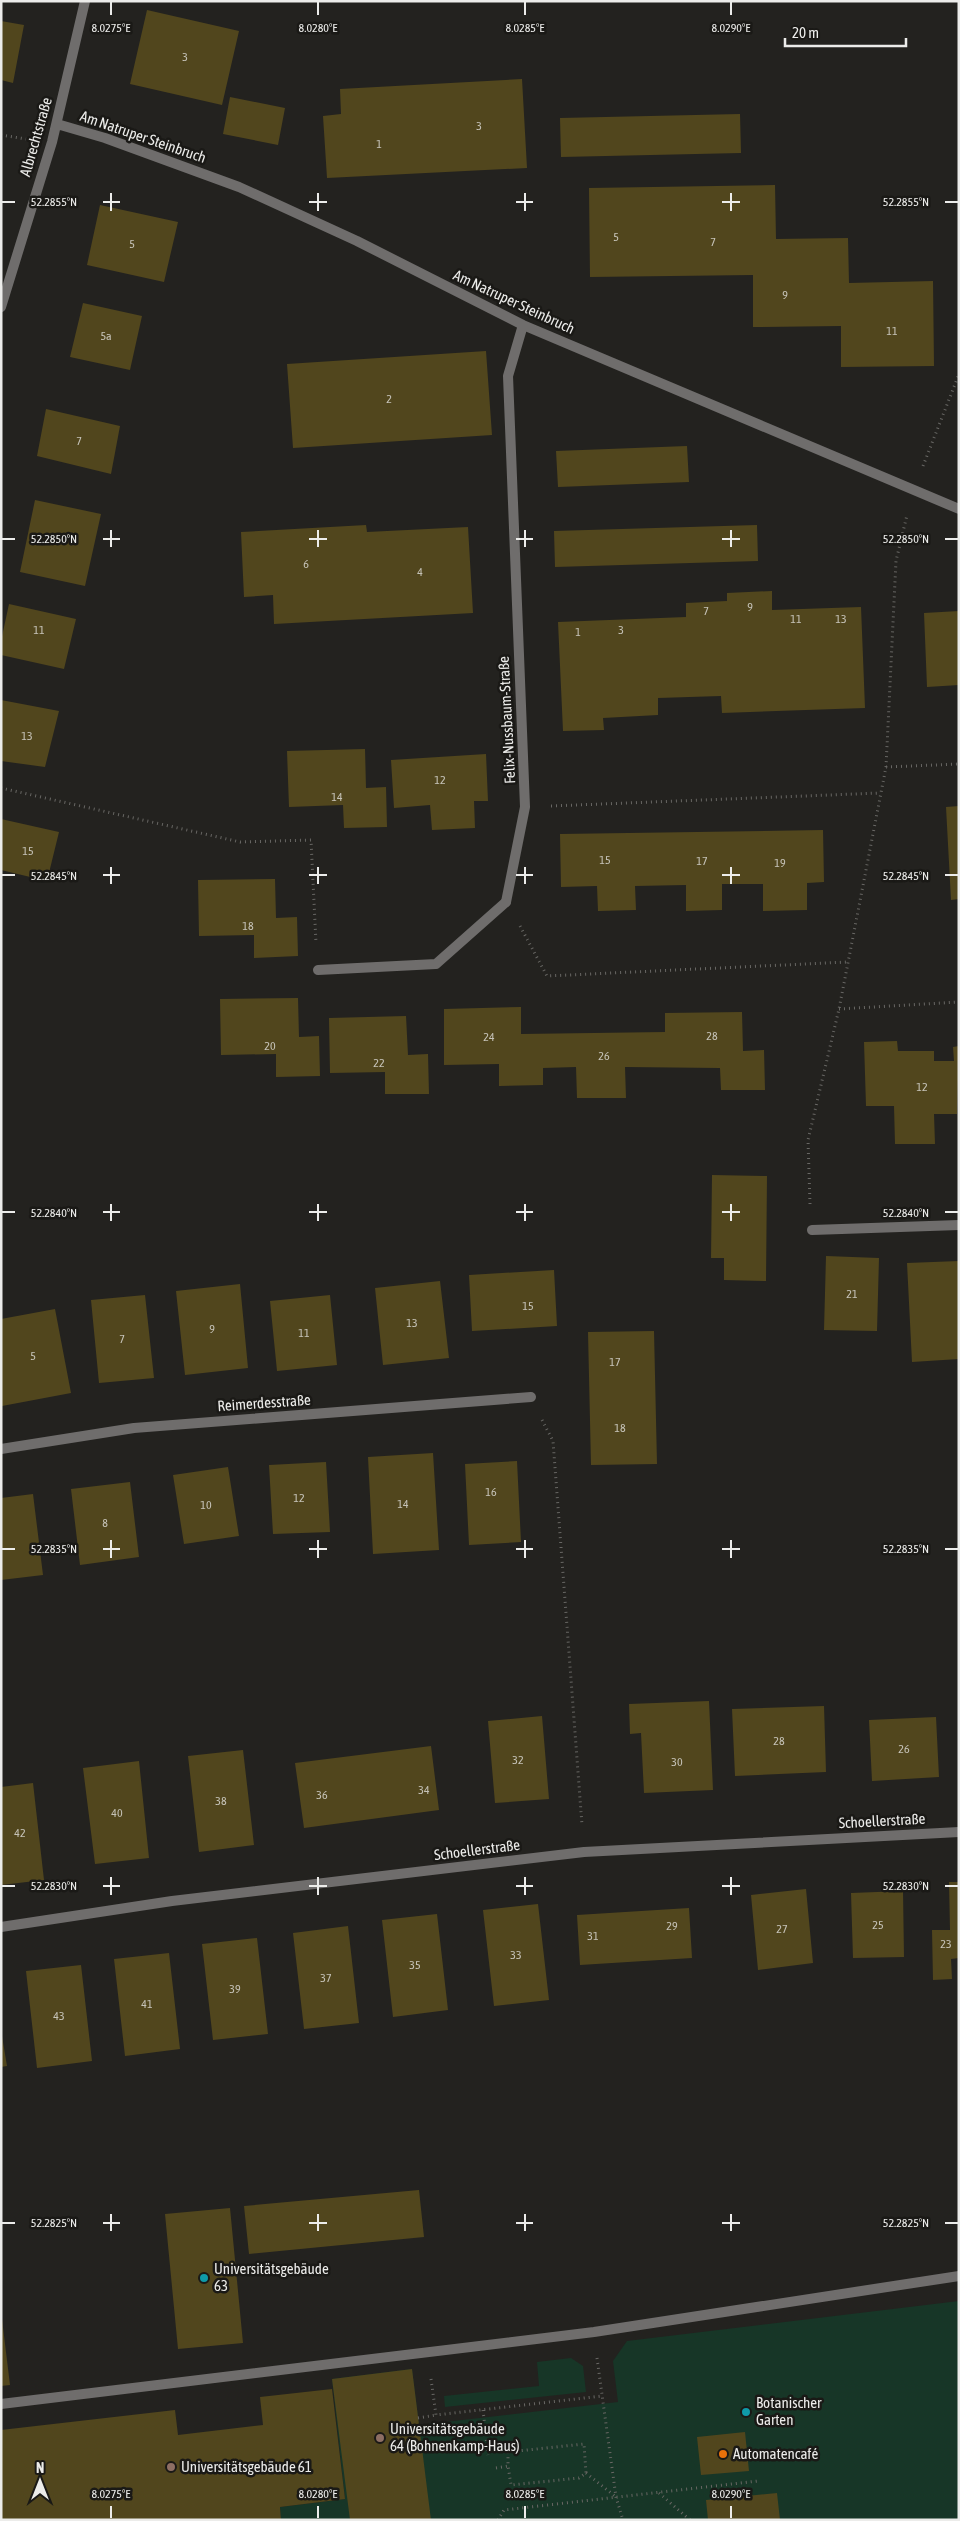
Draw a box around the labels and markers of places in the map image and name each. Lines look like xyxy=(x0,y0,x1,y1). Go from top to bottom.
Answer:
place label: Universitätsgebäude 63 xyxy=(214,2260,329,2294)
marker: Universitätsgebäude 63 xyxy=(198,2272,210,2284)
place label: Botanischer Garten xyxy=(756,2394,822,2428)
marker: Botanischer Garten xyxy=(740,2406,752,2418)
place label: Universitätsgebäude 64 (Bohnenkamp-Haus) xyxy=(390,2420,520,2454)
marker: Universitätsgebäude 64 (Bohnenkamp-Haus) xyxy=(374,2432,386,2444)
place label: Automatencafé xyxy=(733,2445,819,2462)
marker: Automatencafé xyxy=(717,2448,729,2460)
place label: Universitätsgebäude 61 xyxy=(181,2458,312,2475)
marker: Universitätsgebäude 61 xyxy=(165,2461,177,2473)

